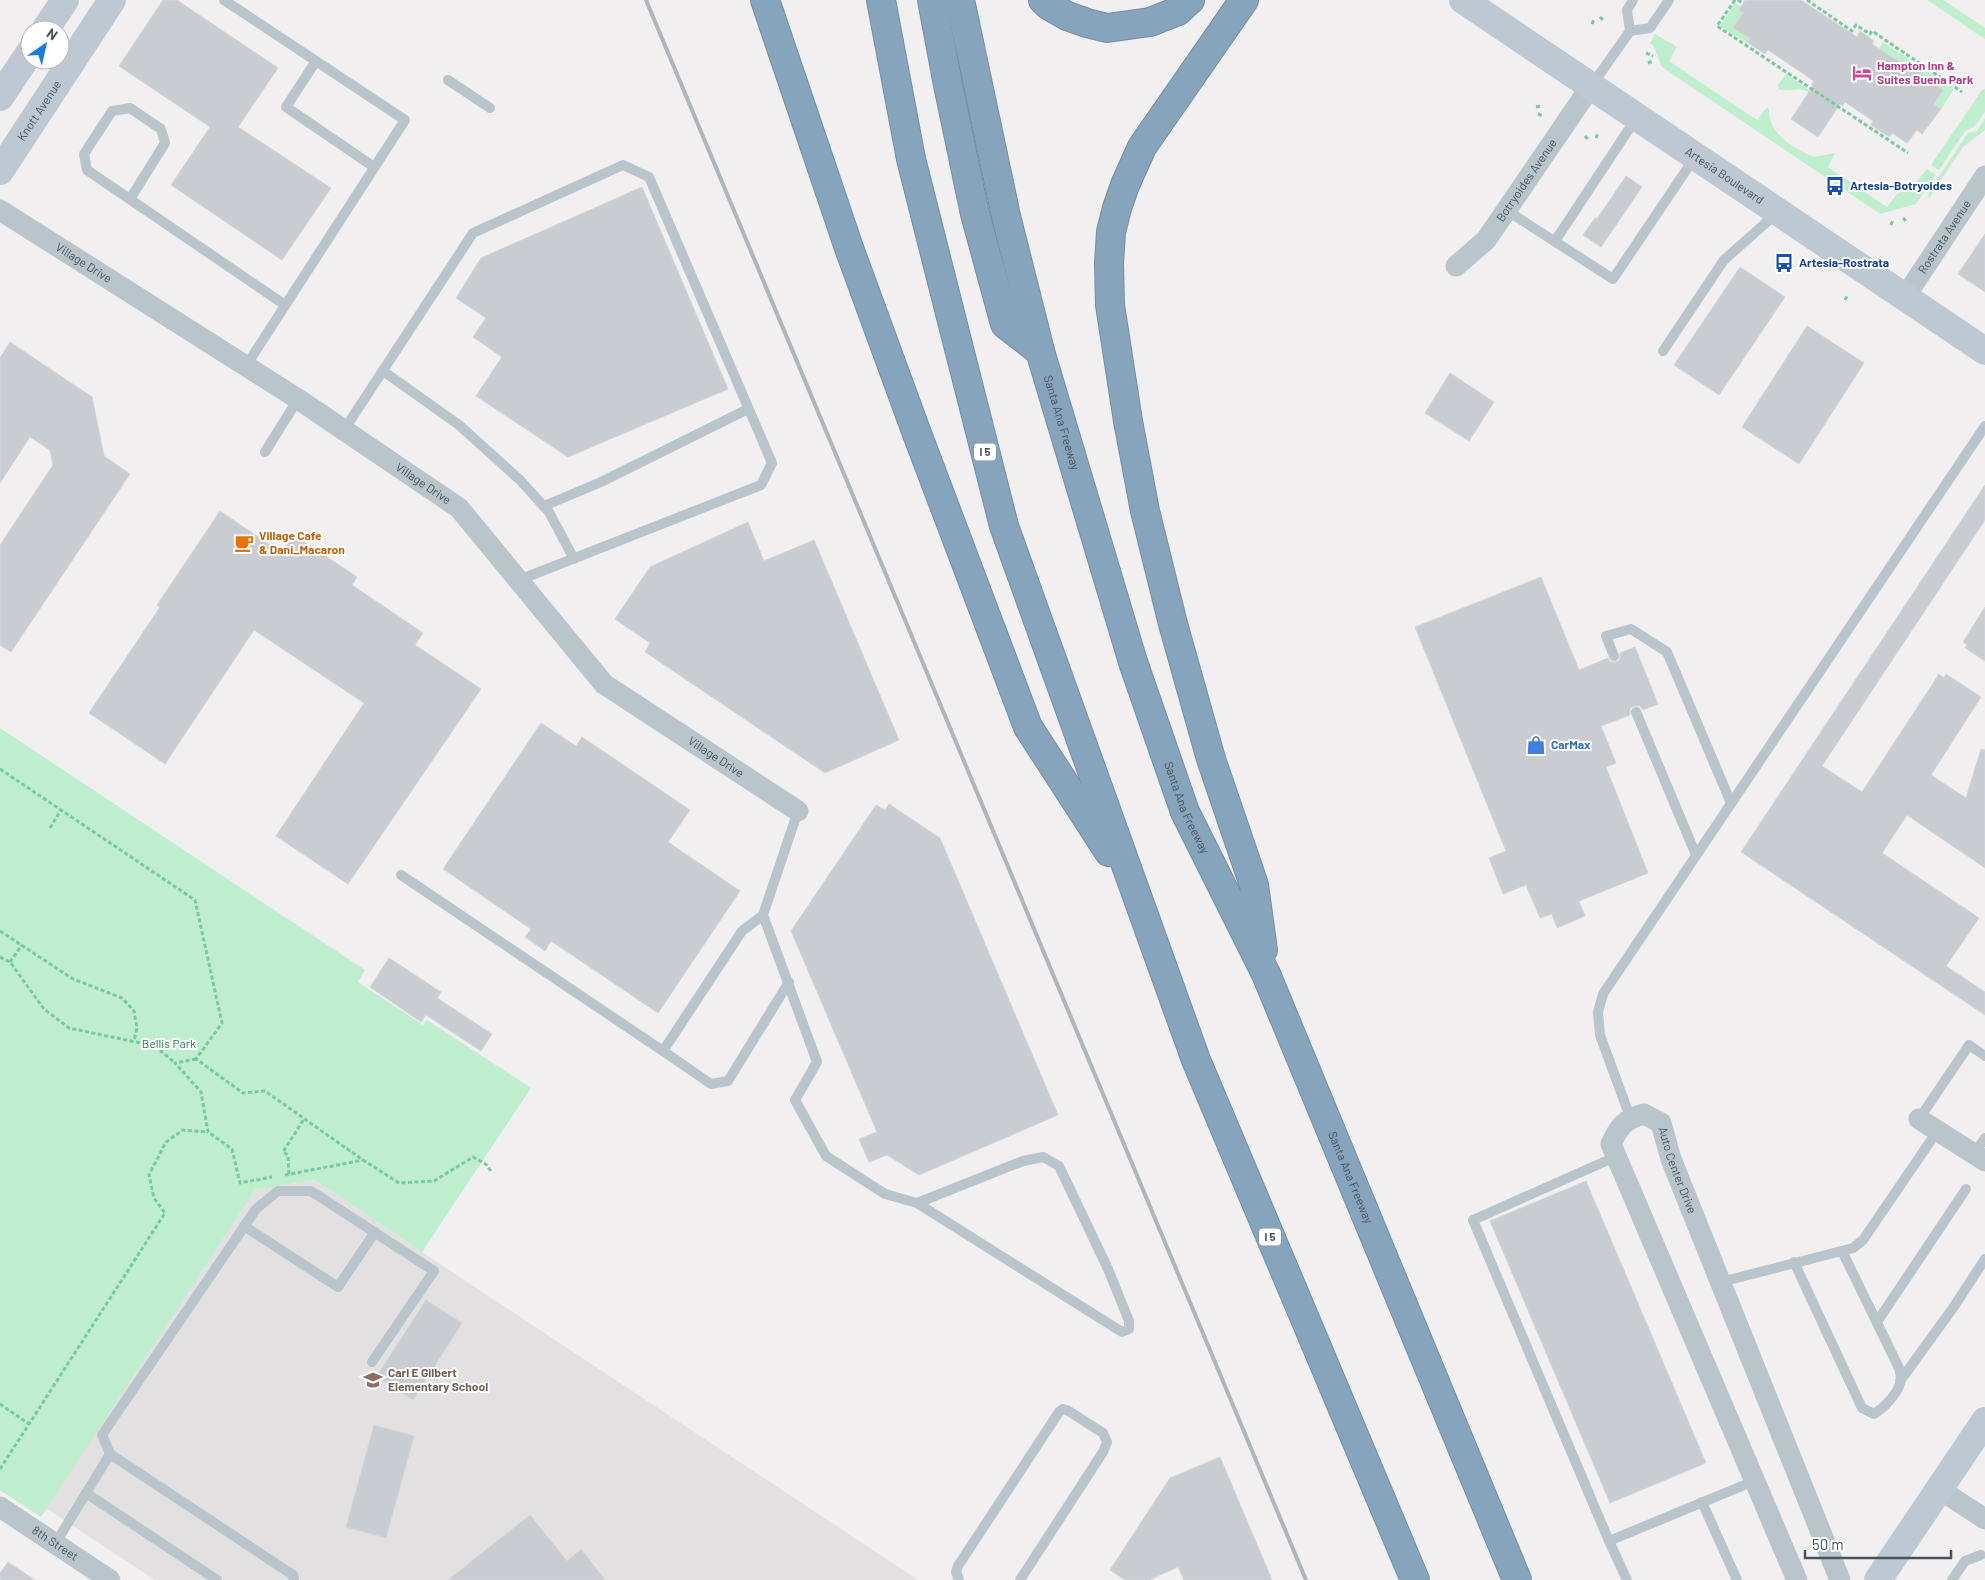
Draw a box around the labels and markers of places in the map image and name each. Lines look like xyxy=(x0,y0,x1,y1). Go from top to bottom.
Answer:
place label: Hampton Inn & Suites Buena Park xyxy=(1877,58,1974,86)
hotel icon: Hampton Inn & Suites Buena Park xyxy=(1851,62,1873,84)
bus stop icon: Artesia-Botryoides xyxy=(1824,175,1846,197)
place label: Artesia-Botryoides xyxy=(1850,178,1952,192)
bus stop icon: Artesia-Rostrata xyxy=(1773,252,1795,274)
place label: Artesia-Rostrata xyxy=(1799,255,1889,269)
place label: Village Cafe & Dani_Macaron xyxy=(259,528,345,556)
cafe icon: Village Cafe & Dani_Macaron xyxy=(233,532,255,554)
shop icon: CarMax xyxy=(1525,734,1547,756)
place label: CarMax xyxy=(1551,737,1591,751)
place label: Carl E Gilbert Elementary School xyxy=(388,1365,488,1393)
school or university icon: Carl E Gilbert Elementary School xyxy=(362,1369,384,1391)

